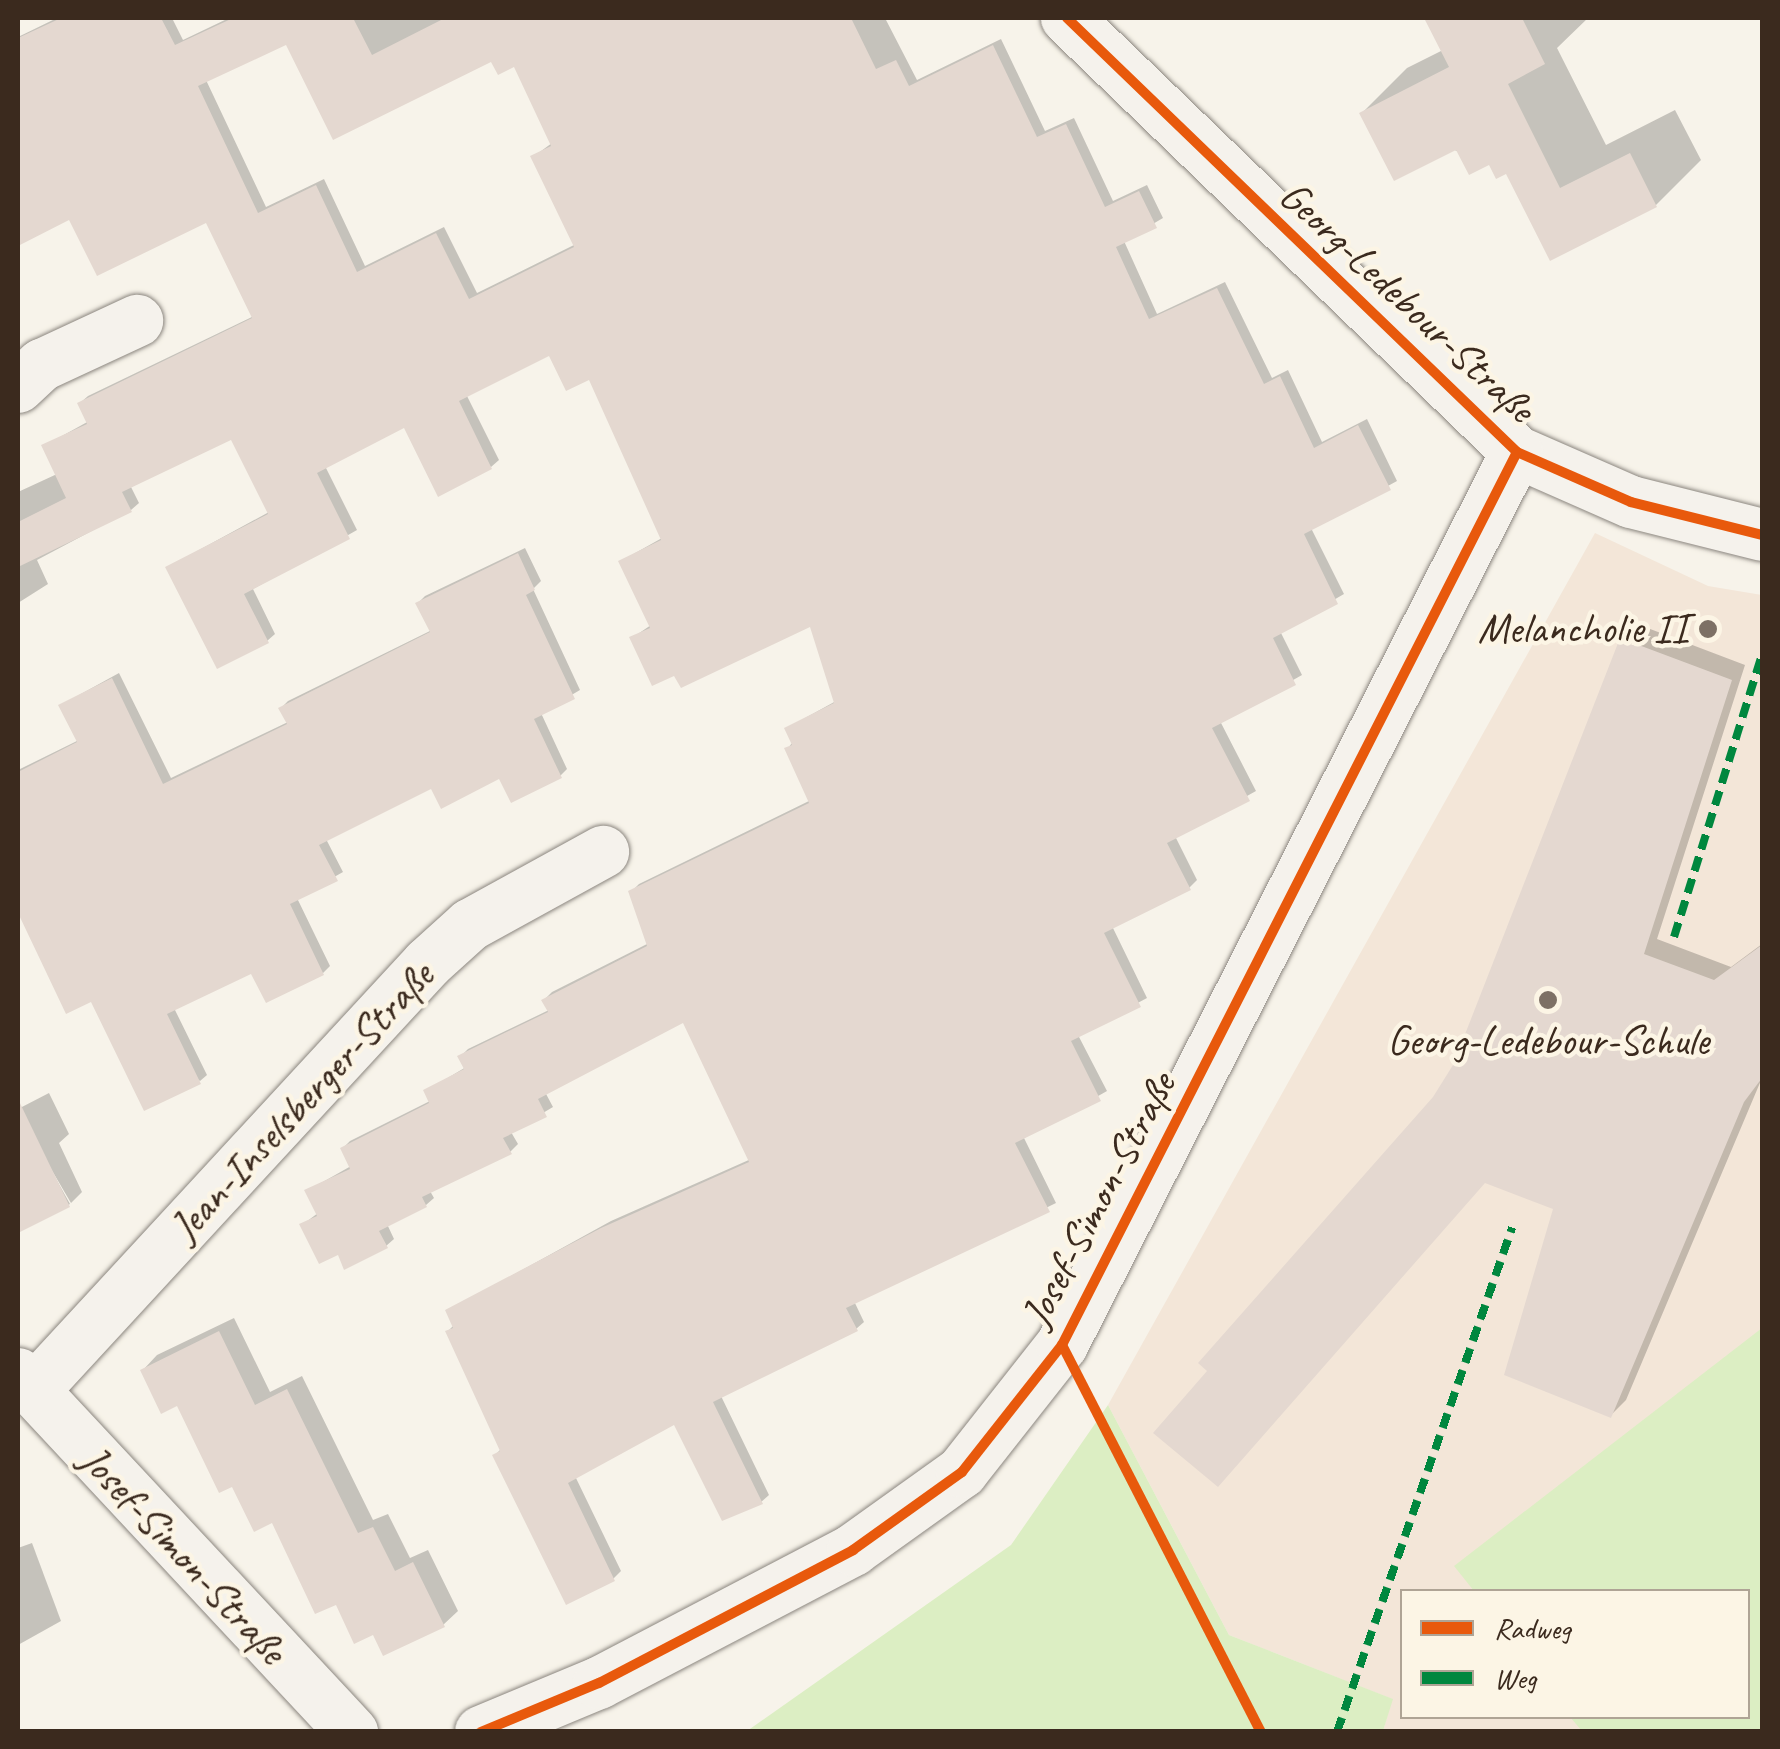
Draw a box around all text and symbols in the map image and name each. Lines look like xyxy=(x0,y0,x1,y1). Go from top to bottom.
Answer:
street label: Georg-Ledebour-Straße xyxy=(1269,171,1545,433)
place label: Melancholie II xyxy=(1478,604,1688,654)
marker: Melancholie II xyxy=(1697,618,1719,640)
street label: Jean-Inselsberger-Straße xyxy=(160,952,444,1252)
marker: Georg-Ledebour-Schule xyxy=(1537,989,1559,1011)
place label: Georg-Ledebour-Schule xyxy=(1387,1016,1709,1066)
street label: Josef-Simon-Straße xyxy=(1011,1064,1187,1336)
street label: Josef-Simon-Straße xyxy=(69,1435,297,1675)
legend xyxy=(1400,1589,1750,1719)
text: Radweg xyxy=(1494,1609,1571,1647)
text: Weg xyxy=(1494,1659,1536,1697)

